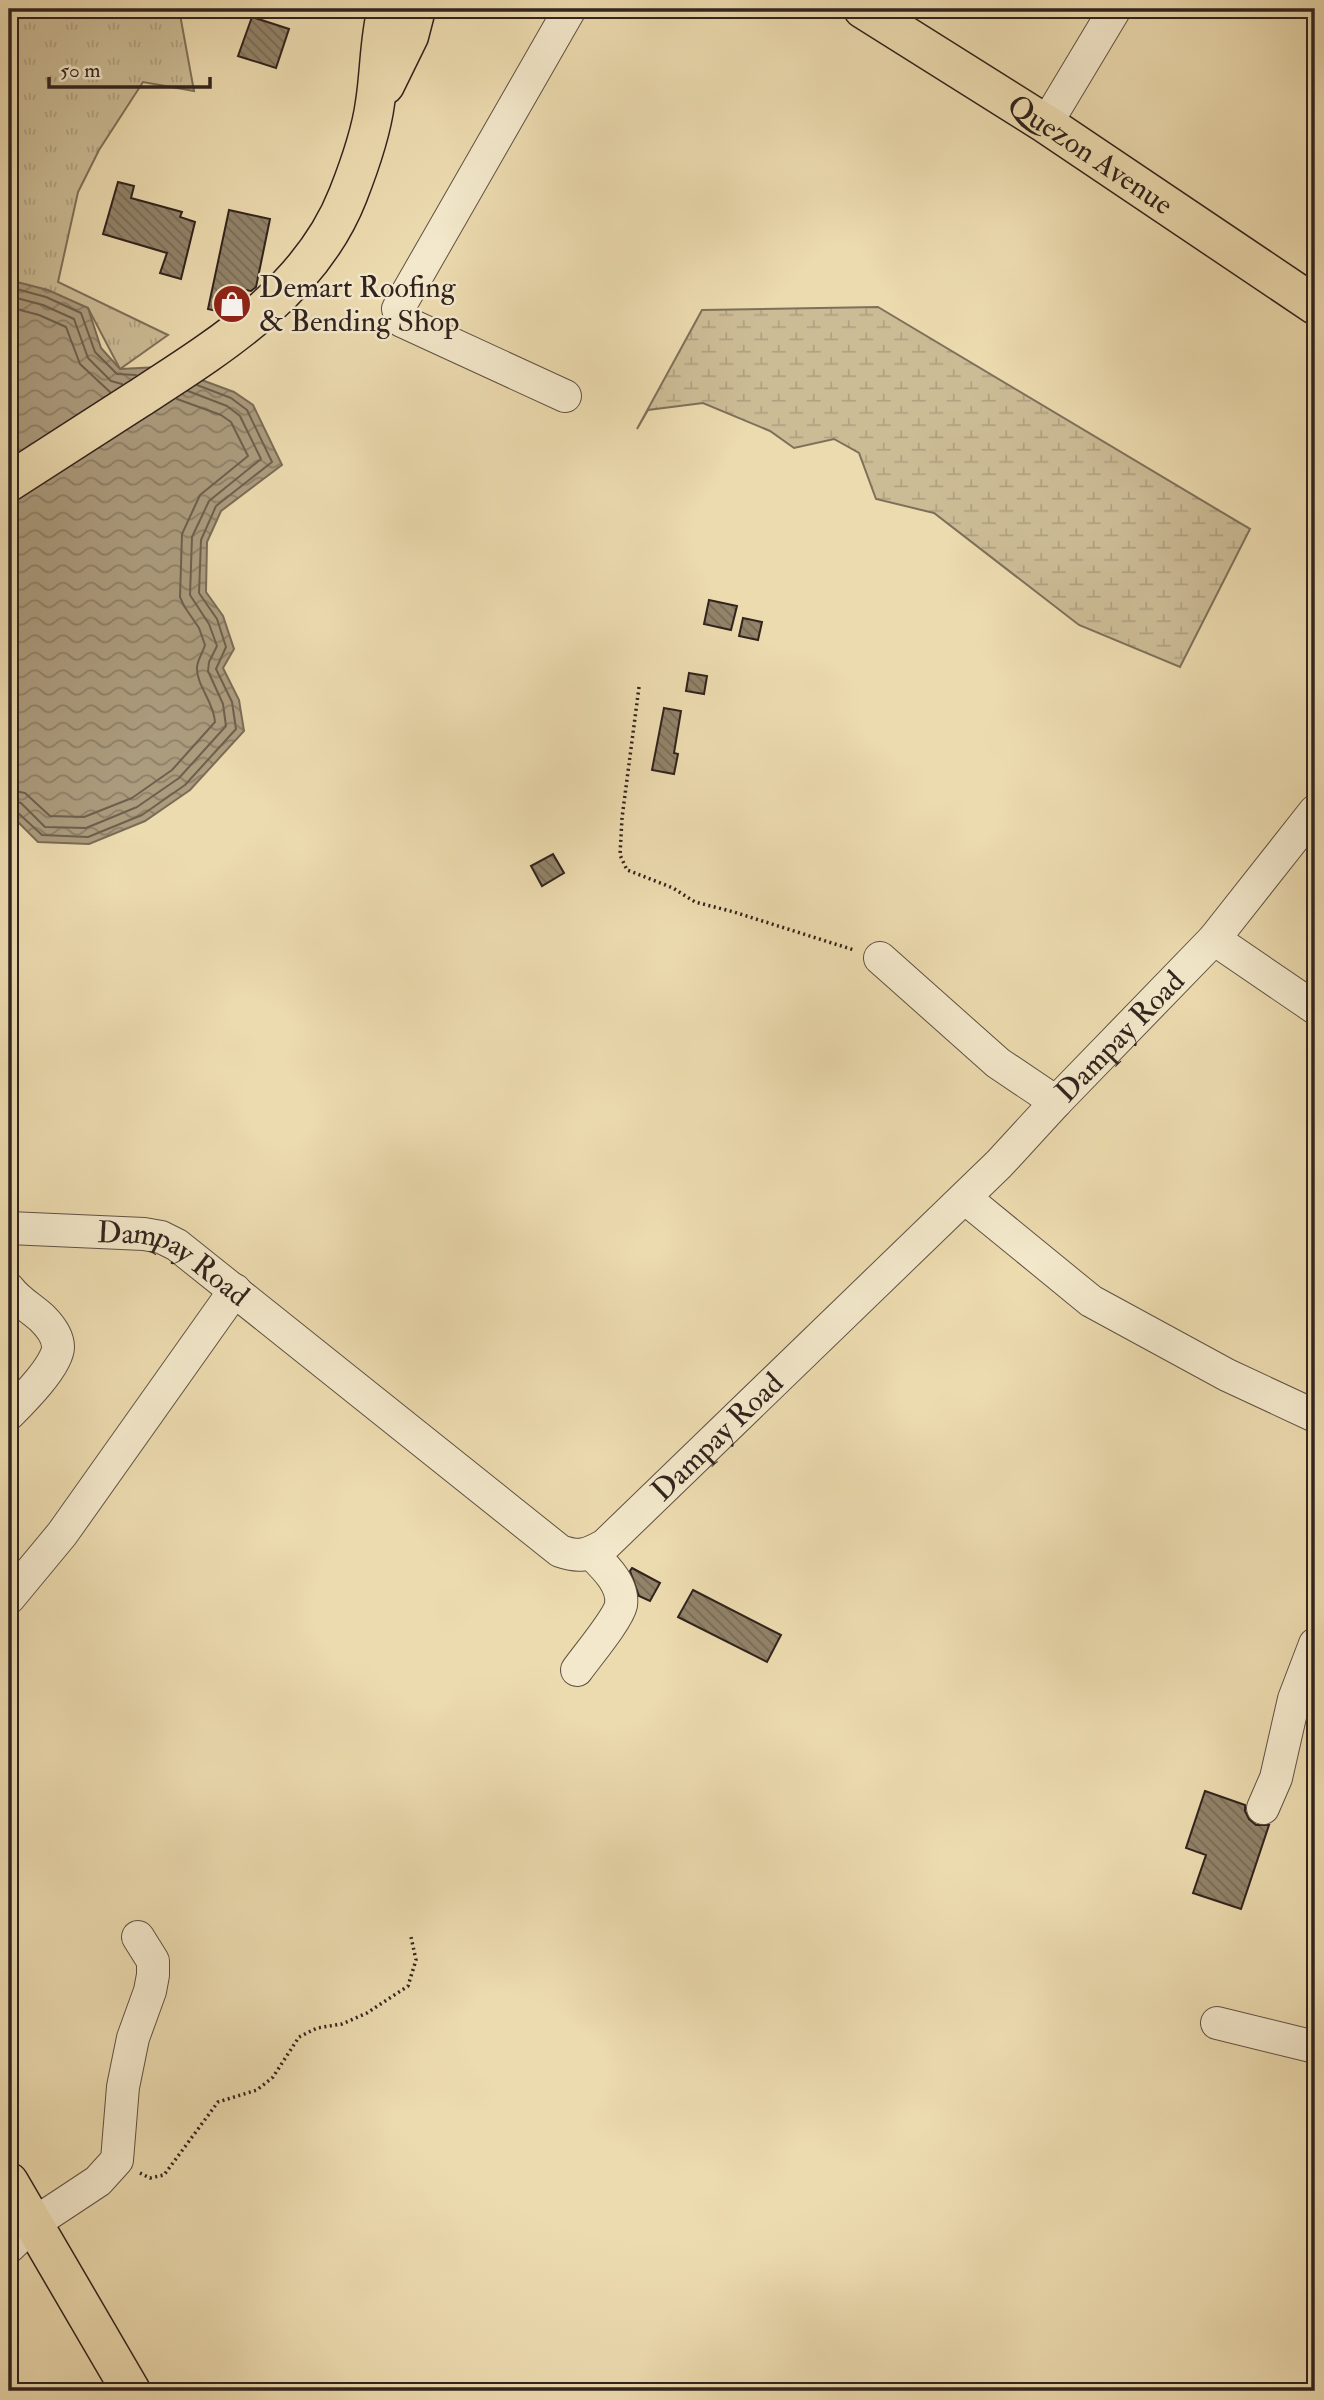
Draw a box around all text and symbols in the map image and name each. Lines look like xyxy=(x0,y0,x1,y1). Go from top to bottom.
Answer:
scale bar xyxy=(49,46,210,90)
text: 50 m xyxy=(60,57,101,84)
street label: Quezon Avenue xyxy=(1001,87,1180,223)
place label: Demart Roofing & Bending Shop xyxy=(259,269,459,340)
shop icon: Demart Roofing & Bending Shop xyxy=(211,283,253,325)
street label: Dampay Road xyxy=(1048,963,1193,1110)
street label: Dampay Road xyxy=(96,1214,257,1315)
street label: Dampay Road xyxy=(644,1365,791,1509)

